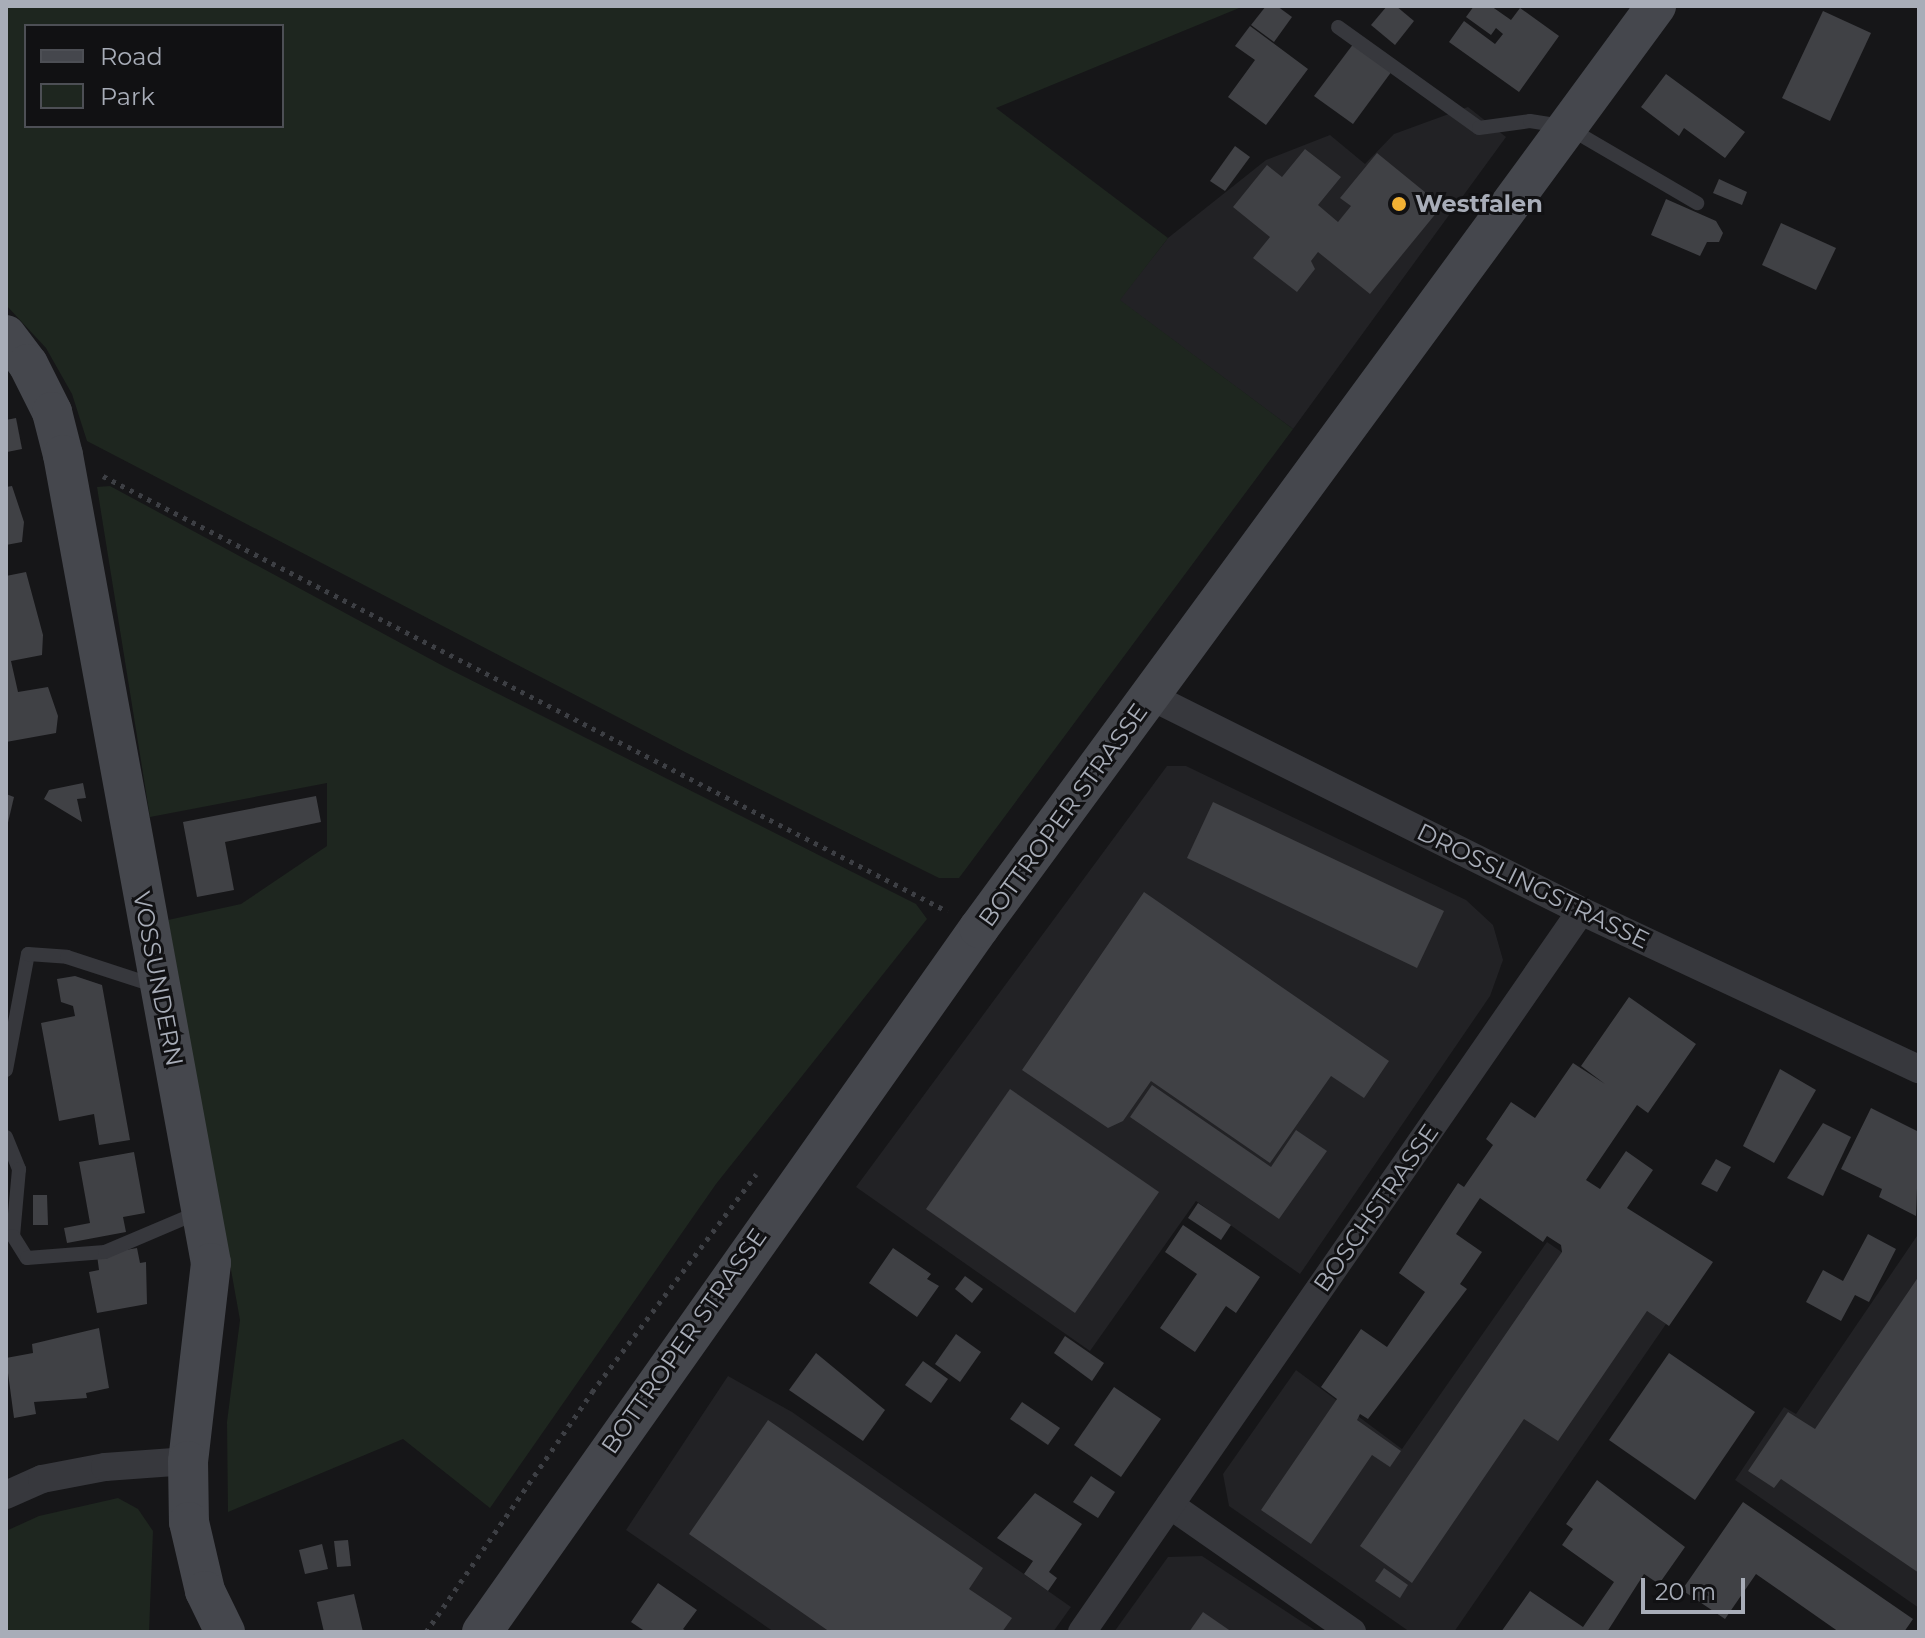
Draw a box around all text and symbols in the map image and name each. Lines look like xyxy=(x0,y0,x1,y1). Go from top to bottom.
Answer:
legend xyxy=(24,24,284,128)
text: Road xyxy=(100,42,163,71)
text: Park xyxy=(100,82,155,111)
place label: Westfalen xyxy=(1415,190,1543,218)
marker: Westfalen xyxy=(1390,195,1408,213)
street label: BOTTROPER STRASSE xyxy=(972,698,1154,932)
street label: DROSSLINGSTRASSE xyxy=(1412,817,1654,955)
street label: VOSSUNDERN xyxy=(127,889,189,1069)
street label: BOSCHSTRASSE xyxy=(1307,1119,1445,1297)
street label: BOTTROPER STRASSE xyxy=(595,1223,773,1459)
scale bar xyxy=(1645,1562,1749,1612)
text: 20 m xyxy=(1655,1577,1716,1606)

